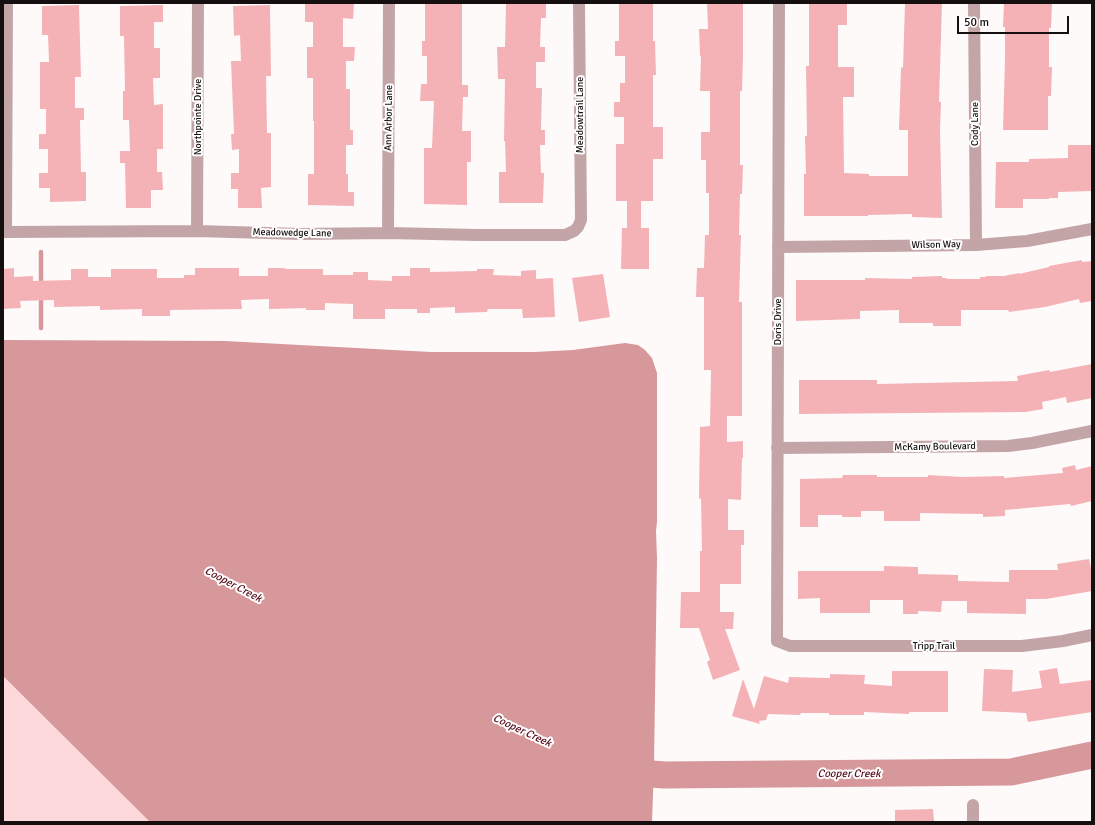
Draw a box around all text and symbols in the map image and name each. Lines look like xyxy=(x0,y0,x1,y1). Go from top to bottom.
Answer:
scale bar xyxy=(959,8,1071,34)
text: 50 m xyxy=(964,15,989,30)
street label: Meadowtrail Lane xyxy=(574,77,586,153)
street label: Northpointe Drive xyxy=(192,79,204,155)
street label: Ann Arbor Lane xyxy=(382,85,396,151)
street label: Cody Lane xyxy=(969,102,981,146)
street label: Meadowedge Lane xyxy=(252,226,332,240)
street label: Wilson Way xyxy=(911,239,961,251)
street label: Doris Drive xyxy=(772,298,784,346)
street label: McKamy Boulevard xyxy=(894,440,976,454)
water label: Cooper Creek xyxy=(202,564,264,606)
street label: Tripp Trail xyxy=(913,640,955,652)
water label: Cooper Creek xyxy=(491,712,553,750)
water label: Cooper Creek xyxy=(818,767,880,781)

